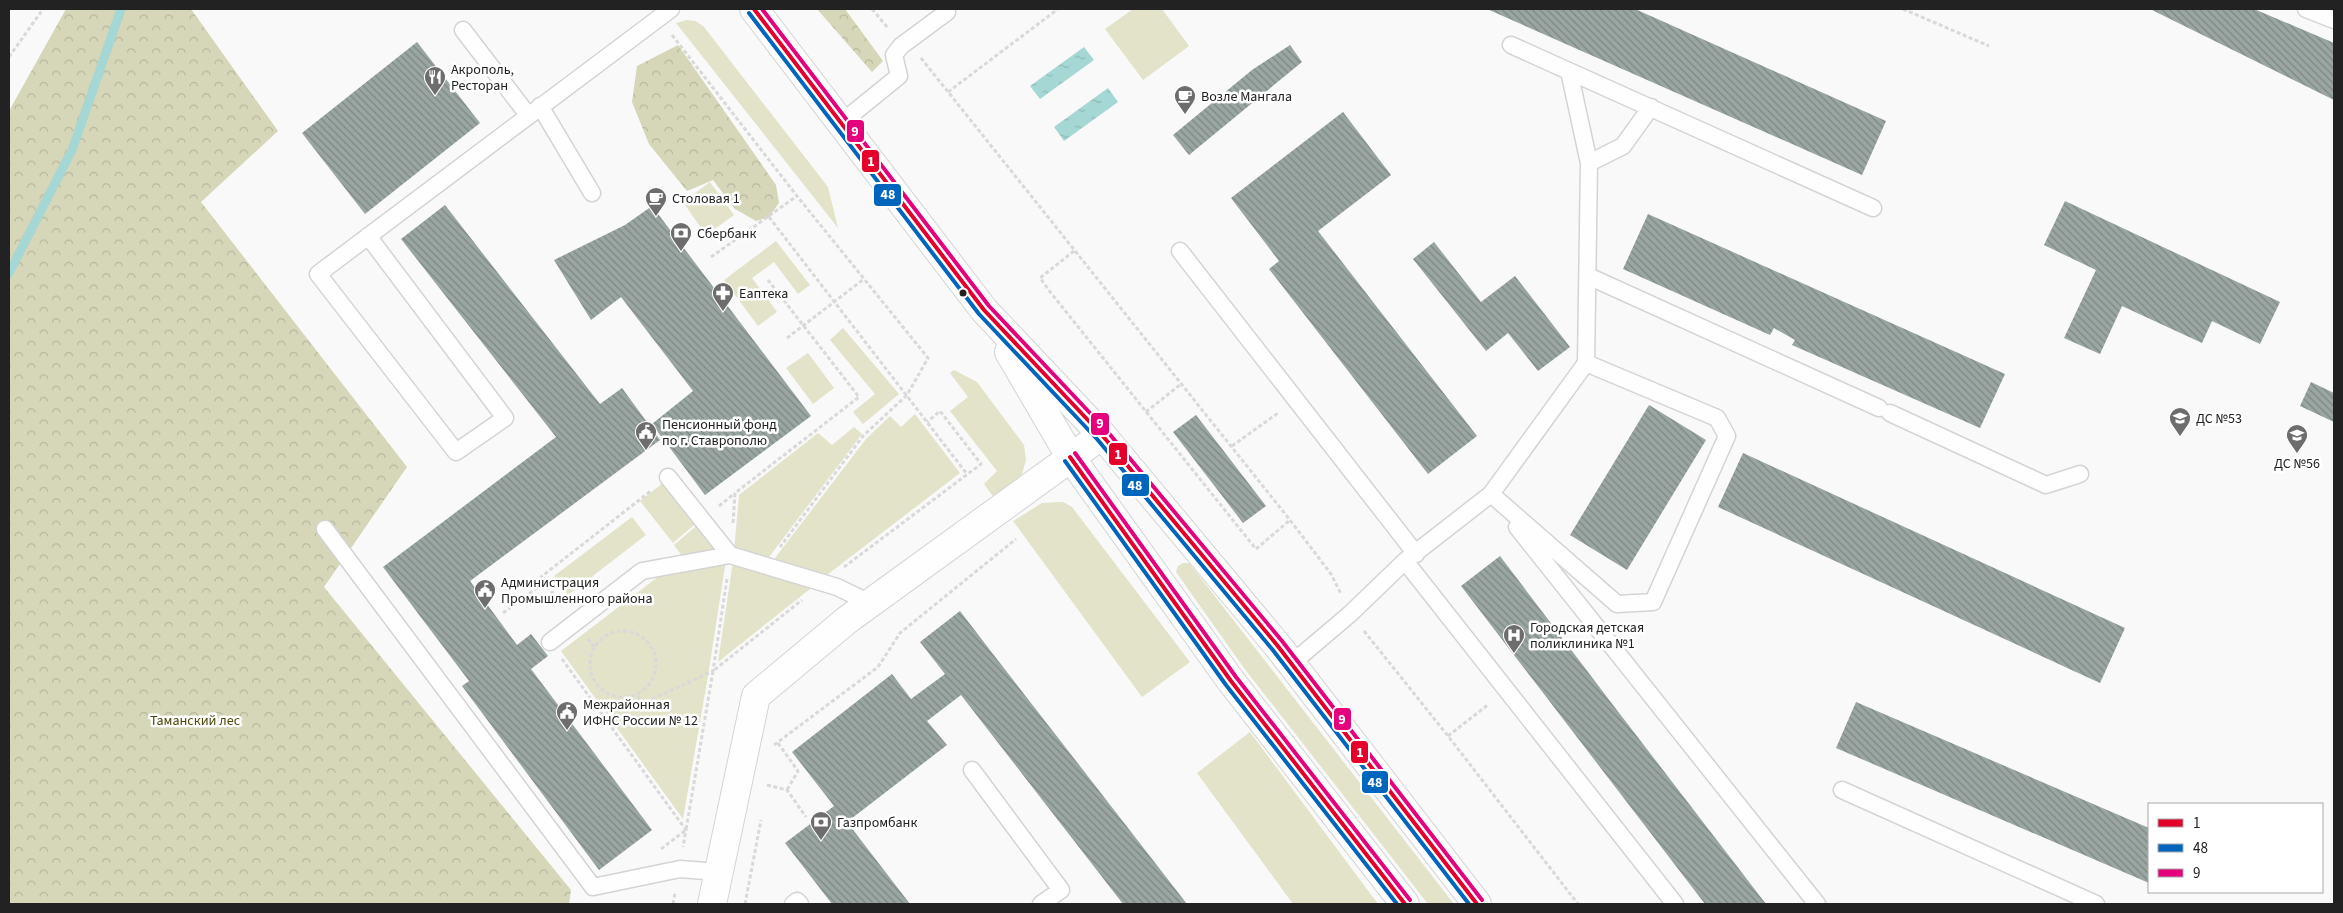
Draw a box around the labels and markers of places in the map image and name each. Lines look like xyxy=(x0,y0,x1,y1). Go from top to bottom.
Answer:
place label: Акрополь, Ресторан xyxy=(451,60,514,96)
restaurant icon: Акрополь, Ресторан xyxy=(423,65,447,96)
cafe icon: Возле Мангала xyxy=(1173,84,1197,115)
place label: Возле Мангала xyxy=(1201,87,1292,107)
cafe icon: Столовая 1 xyxy=(644,186,668,217)
place label: Столовая 1 xyxy=(672,189,740,209)
bank icon: Сбербанк xyxy=(669,221,693,252)
place label: Сбербанк xyxy=(697,224,756,244)
pharmacy icon: Еаптека xyxy=(711,281,735,312)
place label: Еаптека xyxy=(739,284,788,304)
unlabelled marker xyxy=(958,288,968,298)
school or university icon: ДС №53 xyxy=(2168,406,2192,437)
place label: ДС №53 xyxy=(2196,409,2242,429)
place label: Пенсионный фонд по г. Ставрополю xyxy=(662,415,777,451)
public building icon: Пенсионный фонд по г. Ставрополю xyxy=(634,420,658,451)
school or university icon: ДС №56 xyxy=(2285,423,2309,454)
place label: ДС №56 xyxy=(2274,454,2320,474)
place label: Администрация Промышленного района xyxy=(501,573,652,609)
public building icon: Администрация Промышленного района xyxy=(473,578,497,609)
place label: Городская детская поликлиника №1 xyxy=(1530,618,1644,654)
hospital icon: Городская детская поликлиника №1 xyxy=(1502,623,1526,654)
place label: Межрайонная ИФНС России № 12 xyxy=(583,695,698,731)
public building icon: Межрайонная ИФНС России № 12 xyxy=(555,700,579,731)
bank icon: Газпромбанк xyxy=(809,810,833,841)
place label: Газпромбанк xyxy=(837,813,917,833)

